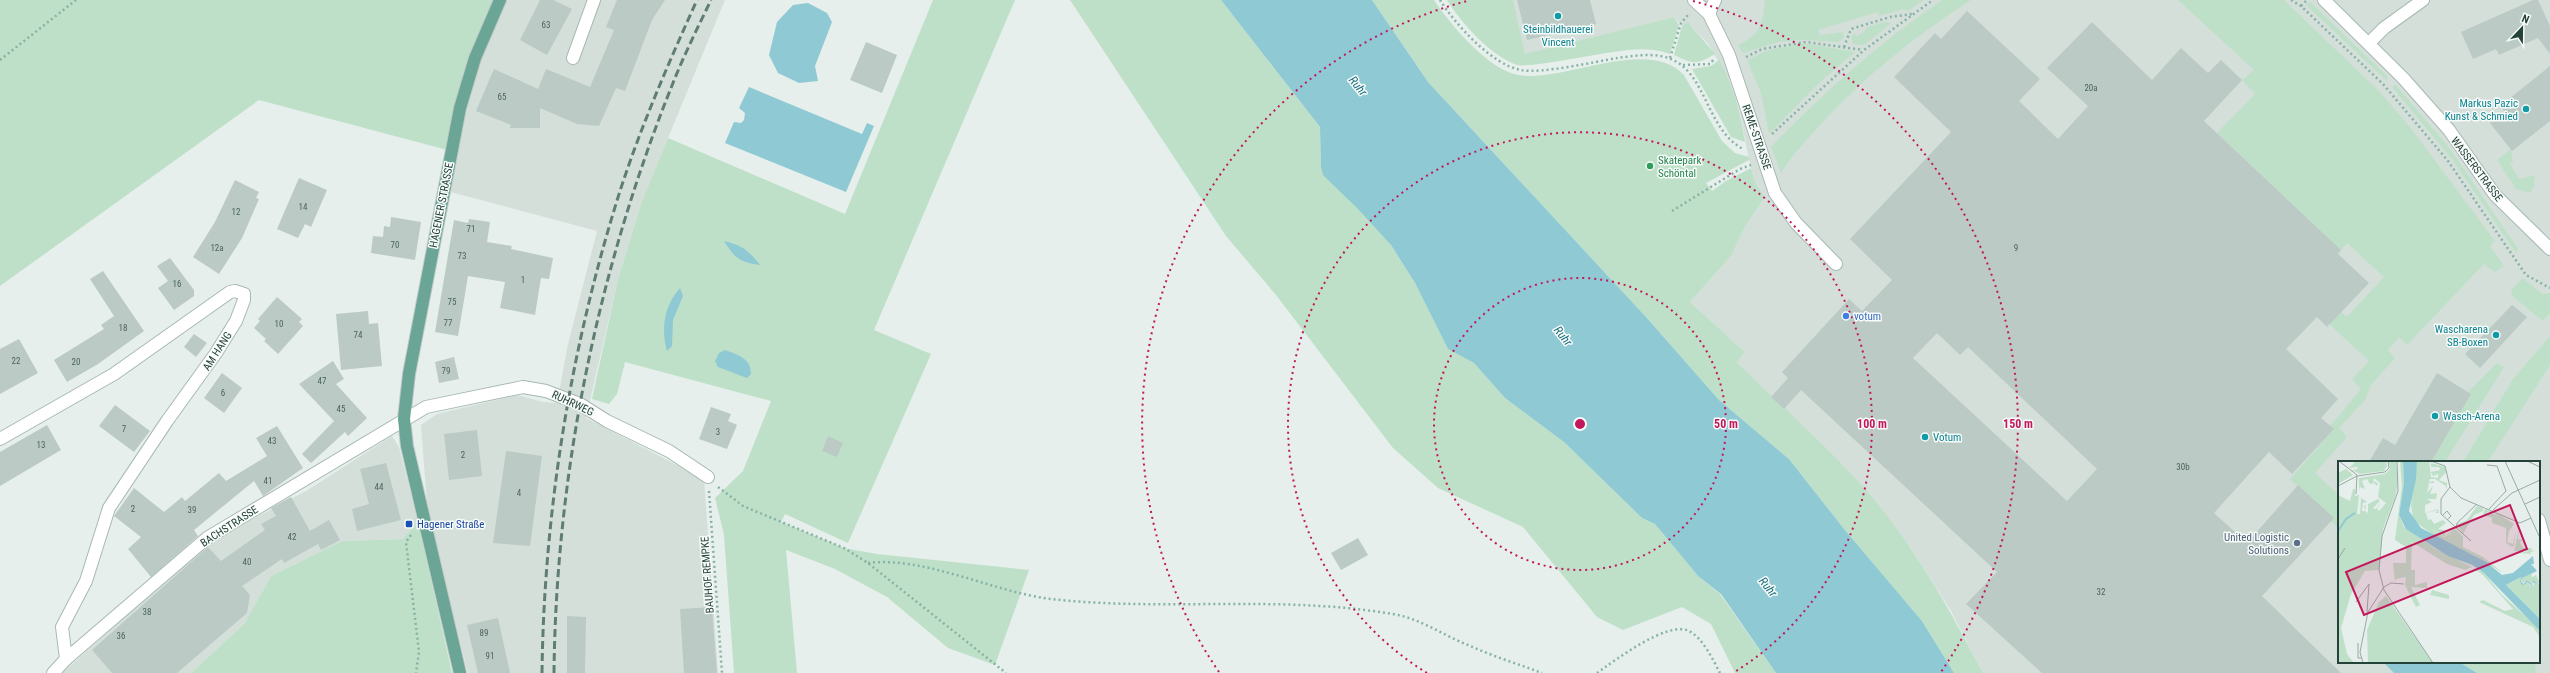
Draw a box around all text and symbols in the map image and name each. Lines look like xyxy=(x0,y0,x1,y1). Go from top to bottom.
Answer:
north arrow xyxy=(2502,8,2542,48)
marker: Steinbildhauerei Vincent xyxy=(1553,11,1563,21)
text: N xyxy=(2520,12,2531,27)
house number: 63 xyxy=(542,20,550,30)
place label: Steinbildhauerei Vincent xyxy=(1523,23,1593,49)
water label: Ruhr xyxy=(1346,73,1370,99)
house number: 20a xyxy=(2084,83,2098,93)
house number: 65 xyxy=(498,92,507,102)
place label: Markus Pazic Kunst & Schmied xyxy=(2445,97,2518,123)
street label: REME-STRASSE xyxy=(1739,103,1774,172)
marker: Markus Pazic Kunst & Schmied xyxy=(2521,104,2531,114)
street label: WASSERSTRASSE xyxy=(2448,134,2505,205)
place label: Skatepark Schöntal xyxy=(1658,154,1701,180)
street label: HAGENER STRASSE xyxy=(427,161,456,249)
marker: Skatepark Schöntal xyxy=(1645,161,1655,171)
house number: 14 xyxy=(299,202,308,212)
house number: 12 xyxy=(232,207,241,217)
house number: 71 xyxy=(467,224,475,234)
house number: 70 xyxy=(391,240,399,250)
house number: 12a xyxy=(210,243,224,253)
house number: 9 xyxy=(2014,243,2018,253)
house number: 73 xyxy=(458,251,466,261)
house number: 1 xyxy=(521,275,525,285)
house number: 16 xyxy=(173,279,181,289)
house number: 75 xyxy=(448,297,457,307)
place label: votum xyxy=(1854,310,1881,323)
marker: votum xyxy=(1841,311,1851,321)
house number: 77 xyxy=(444,318,453,328)
house number: 10 xyxy=(275,319,283,329)
house number: 18 xyxy=(119,323,127,333)
water label: Ruhr xyxy=(1551,323,1575,349)
place label: Wascharena SB-Boxen xyxy=(2435,323,2488,349)
street label: AM HANG xyxy=(200,329,235,373)
house number: 74 xyxy=(354,330,363,340)
marker: Wascharena SB-Boxen xyxy=(2491,330,2501,340)
house number: 22 xyxy=(12,356,21,366)
house number: 20 xyxy=(72,357,80,367)
house number: 79 xyxy=(442,366,450,376)
house number: 47 xyxy=(318,376,327,386)
house number: 6 xyxy=(221,388,225,398)
street label: RUHRWEG xyxy=(550,388,596,419)
house number: 45 xyxy=(337,404,346,414)
place label: Wasch-Arena xyxy=(2443,410,2500,423)
marker: Wasch-Arena xyxy=(2430,411,2440,421)
centre of rings xyxy=(1573,417,1587,431)
text: 50 m xyxy=(1714,417,1738,431)
text: 100 m xyxy=(1857,417,1887,431)
text: 150 m xyxy=(2003,417,2033,431)
house number: 7 xyxy=(122,424,127,434)
house number: 3 xyxy=(716,427,720,437)
place label: Votum xyxy=(1933,431,1961,444)
marker: Votum xyxy=(1920,432,1930,442)
house number: 43 xyxy=(268,436,276,446)
house number: 13 xyxy=(37,440,45,450)
house number: 2 xyxy=(461,450,466,460)
inset map xyxy=(2338,461,2540,663)
house number: 30b xyxy=(2176,462,2190,472)
house number: 41 xyxy=(264,476,272,486)
house number: 44 xyxy=(375,482,384,492)
house number: 4 xyxy=(517,488,522,498)
street label: BACHSTRASSE xyxy=(198,503,261,550)
house number: 2 xyxy=(131,504,136,514)
house number: 39 xyxy=(188,505,196,515)
place label: Hagener Straße xyxy=(417,518,484,531)
marker: Hagener Straße xyxy=(404,519,414,529)
place label: United Logistic Solutions xyxy=(2224,531,2289,557)
house number: 42 xyxy=(288,532,297,542)
street label: BAUHOF REMPKE xyxy=(698,536,717,614)
marker: United Logistic Solutions xyxy=(2292,538,2302,548)
house number: 40 xyxy=(243,557,251,567)
water label: Ruhr xyxy=(1756,574,1780,600)
house number: 32 xyxy=(2097,587,2106,597)
house number: 38 xyxy=(143,607,151,617)
house number: 89 xyxy=(480,628,488,638)
house number: 36 xyxy=(117,631,125,641)
house number: 91 xyxy=(486,651,494,661)

